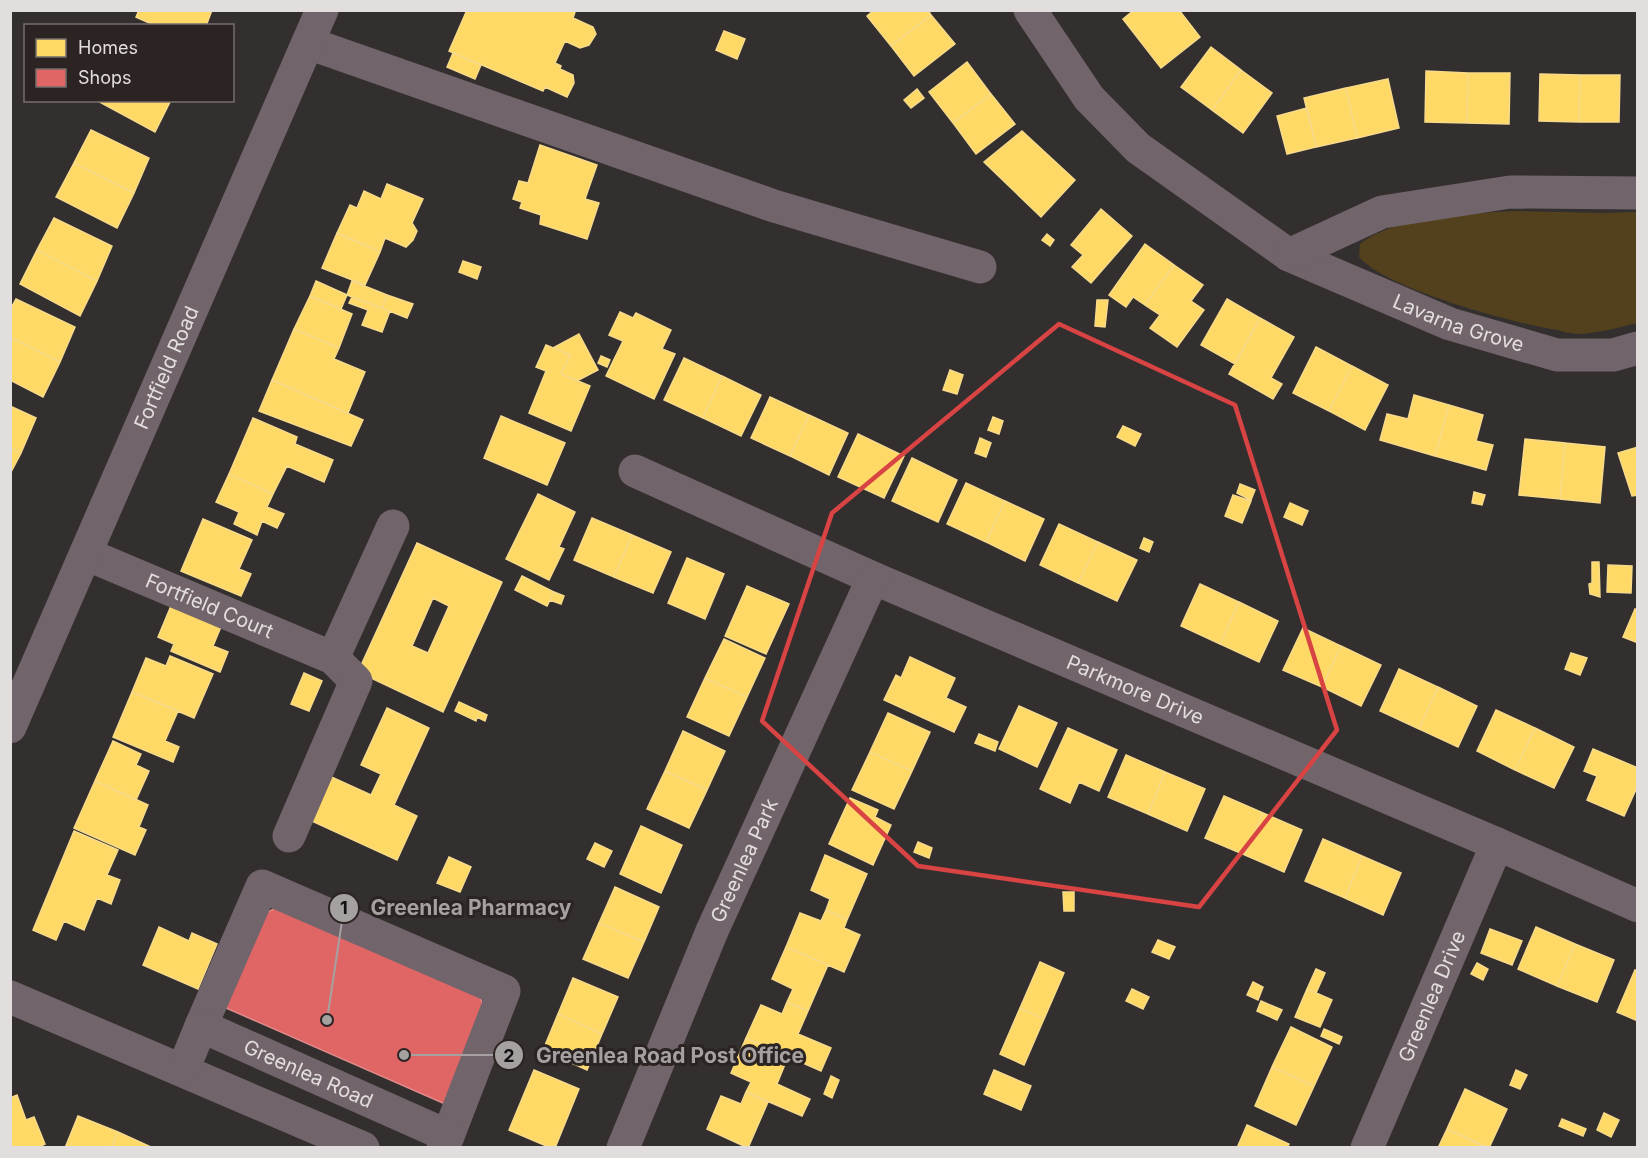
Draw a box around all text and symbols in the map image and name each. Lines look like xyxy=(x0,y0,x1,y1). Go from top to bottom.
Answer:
legend xyxy=(24,24,234,102)
text: Homes xyxy=(78,37,138,58)
text: Shops xyxy=(78,67,132,88)
street label: Lavarna Grove xyxy=(1389,289,1527,357)
street label: Fortfield Road xyxy=(129,302,204,433)
street label: Fortfield Court xyxy=(142,568,277,644)
street label: Parkmore Drive xyxy=(1063,650,1207,730)
street label: Greenlea Park xyxy=(705,795,783,926)
callout: Greenlea Pharmacy xyxy=(329,888,584,927)
text: Greenlea Pharmacy xyxy=(370,895,572,920)
text: 1 xyxy=(340,897,348,918)
street label: Greenlea Drive xyxy=(1393,927,1471,1066)
street label: Greenlea Road xyxy=(240,1035,377,1113)
callout: Greenlea Road Post Office xyxy=(494,1036,816,1075)
text: Greenlea Road Post Office xyxy=(536,1043,804,1068)
text: 2 xyxy=(503,1045,515,1066)

